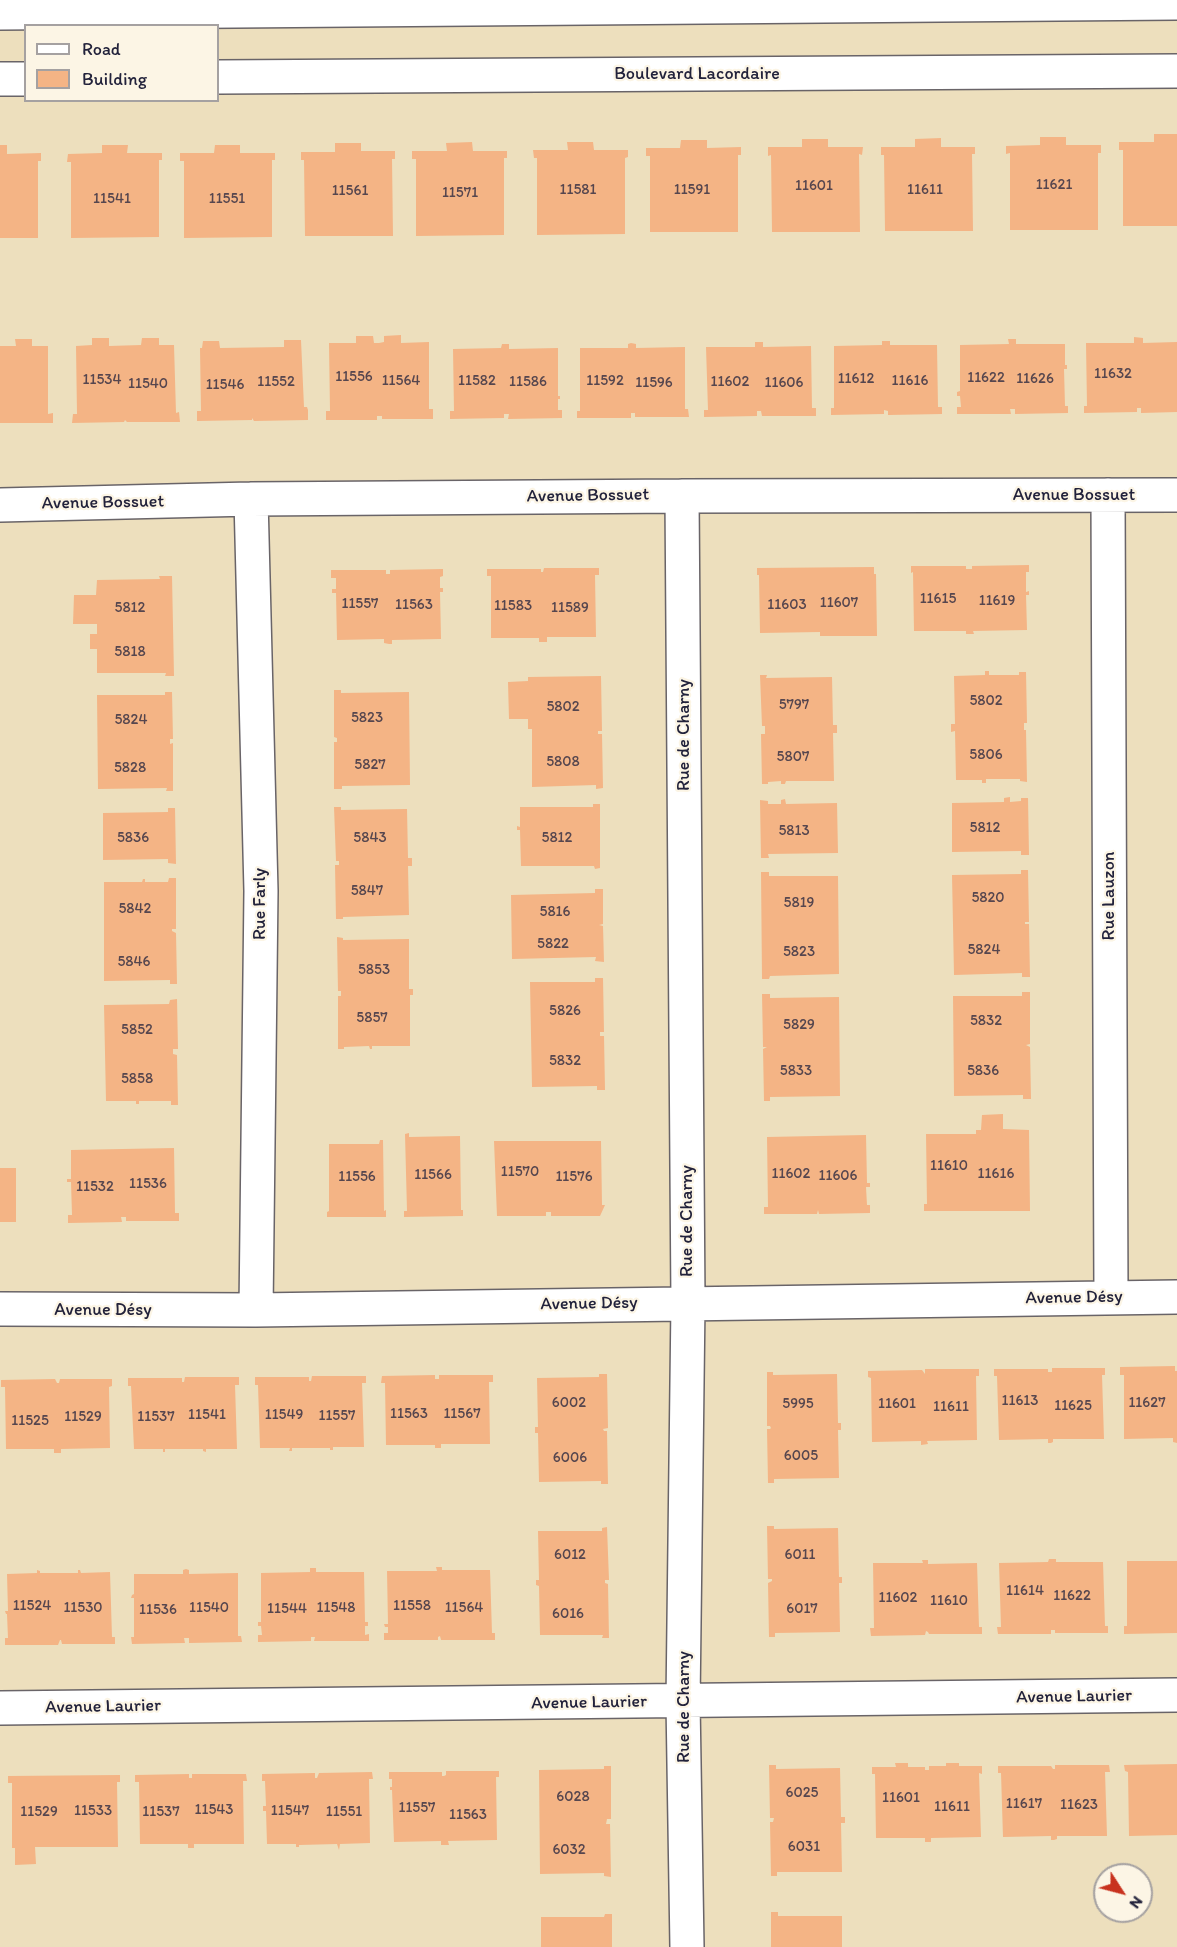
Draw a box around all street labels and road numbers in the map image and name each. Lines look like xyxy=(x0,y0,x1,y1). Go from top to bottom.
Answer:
street label: Boulevard Lacordaire xyxy=(614,63,780,85)
street label: Avenue Bossuet xyxy=(527,484,649,508)
street label: Avenue Bossuet xyxy=(1013,484,1135,506)
street label: Avenue Bossuet xyxy=(42,491,164,515)
street label: Rue de Charny xyxy=(673,679,695,791)
street label: Rue Lauzon xyxy=(1098,852,1120,940)
street label: Rue Farly xyxy=(249,868,271,940)
street label: Rue de Charny xyxy=(676,1165,698,1277)
street label: Avenue Désy xyxy=(1025,1286,1123,1310)
street label: Avenue Désy xyxy=(540,1292,638,1316)
street label: Avenue Désy xyxy=(54,1299,152,1321)
street label: Rue de Charny xyxy=(673,1651,695,1763)
street label: Avenue Laurier xyxy=(1016,1685,1132,1709)
street label: Avenue Laurier xyxy=(531,1691,647,1715)
street label: Avenue Laurier xyxy=(45,1695,161,1719)

